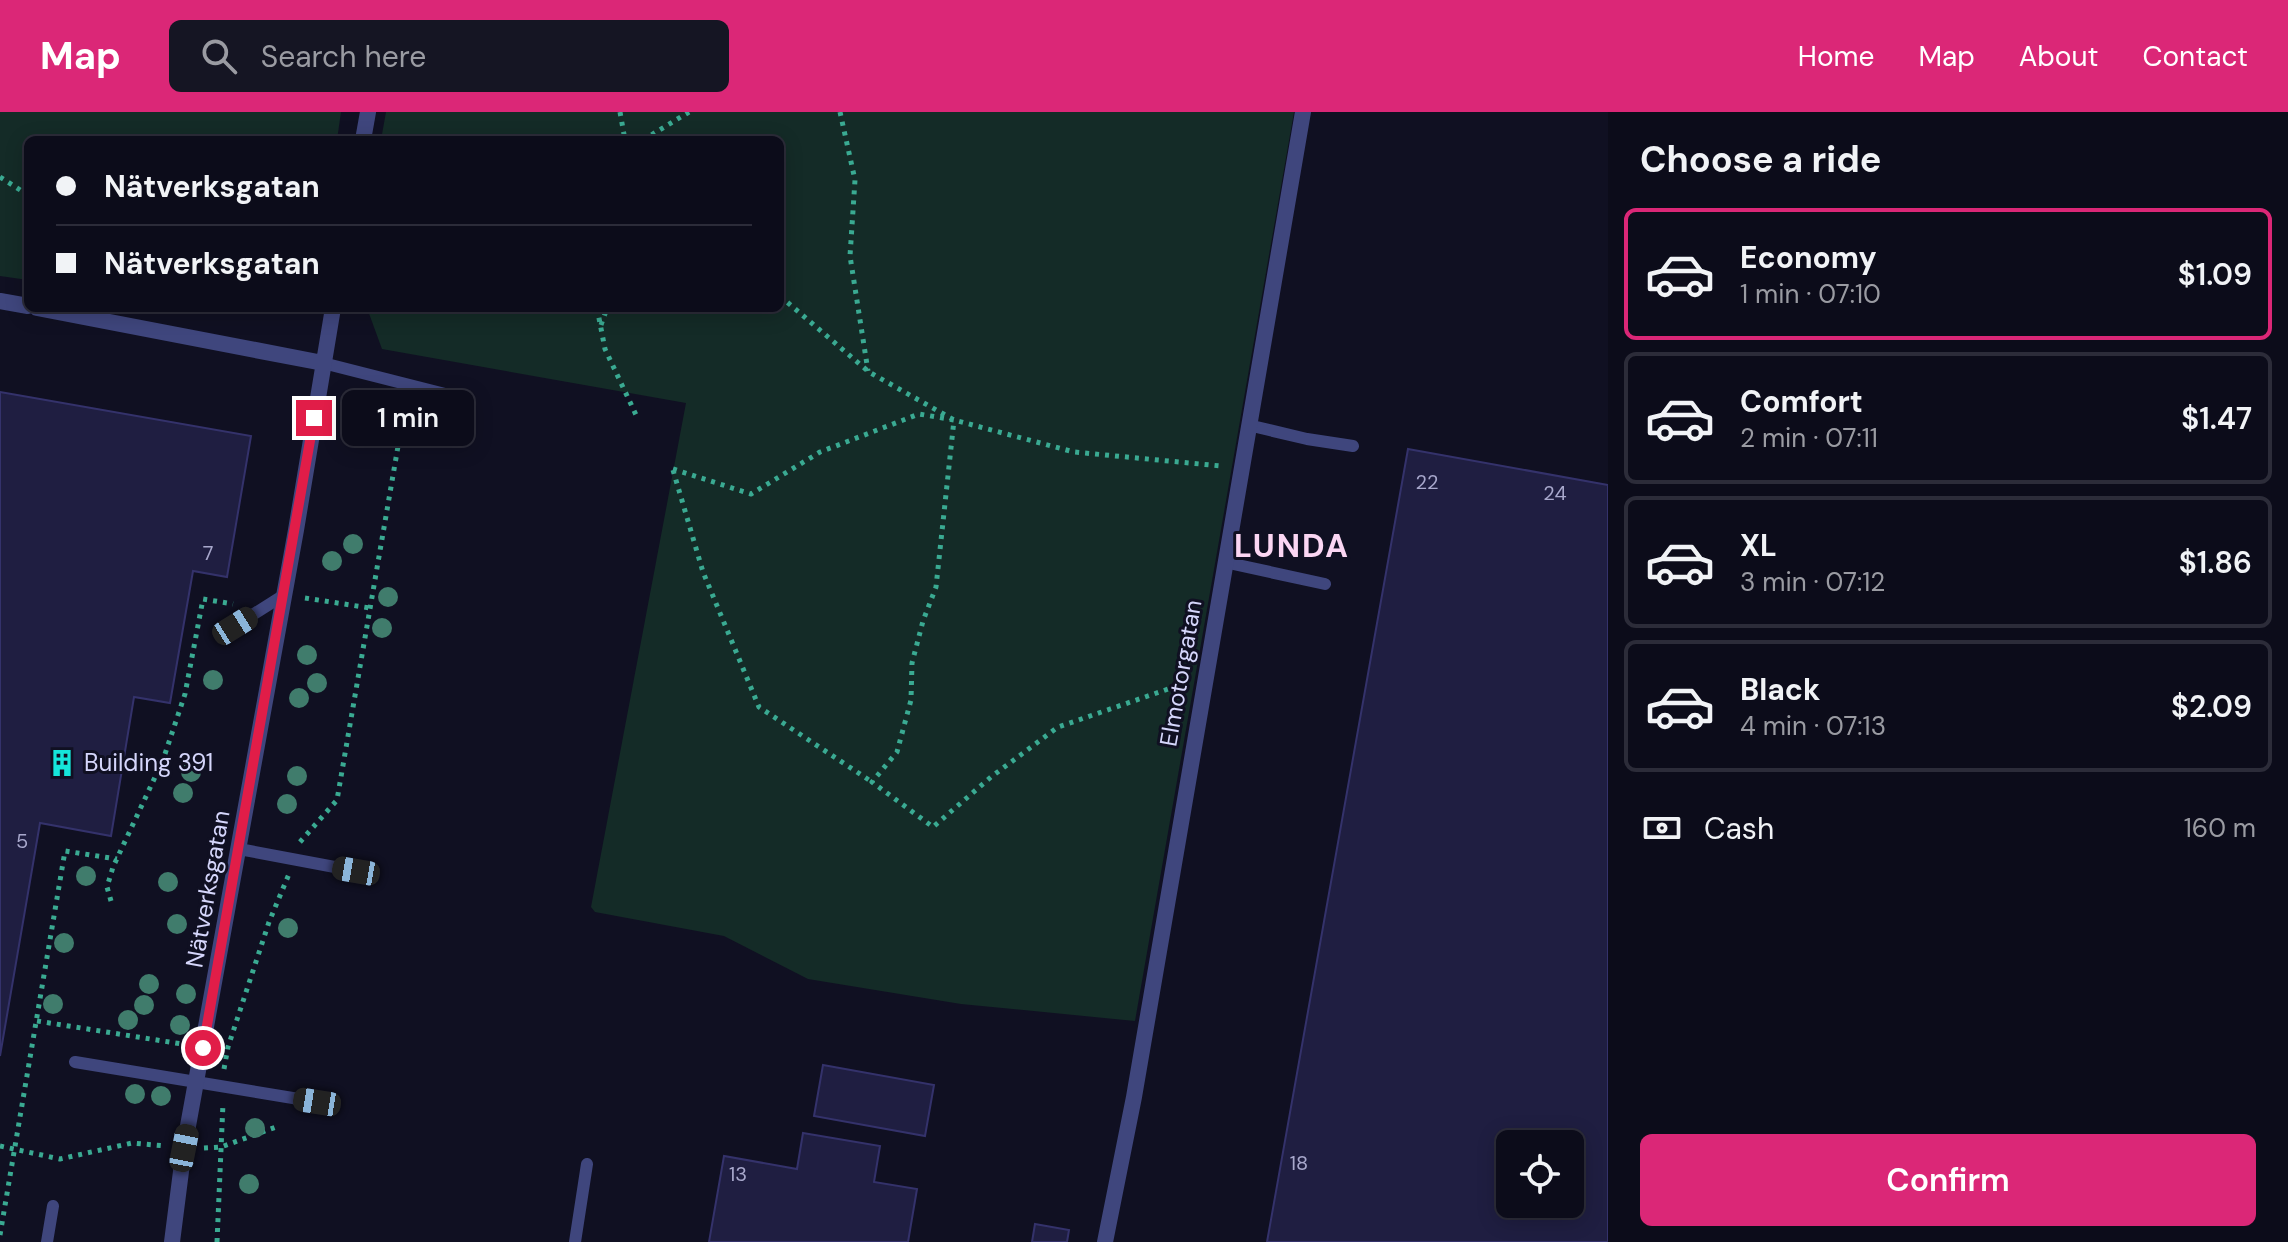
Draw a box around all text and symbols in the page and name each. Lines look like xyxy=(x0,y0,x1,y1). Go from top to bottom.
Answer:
search box xyxy=(169,20,729,92)
text: Map xyxy=(40,31,121,81)
icon: search xyxy=(197,34,241,78)
text: Search here xyxy=(261,37,426,76)
text: Home xyxy=(1798,38,1874,75)
text: Map xyxy=(1918,38,1975,75)
text: About xyxy=(2019,38,2098,75)
text: Contact xyxy=(2142,38,2248,75)
text: Choose a ride xyxy=(1640,136,1881,183)
text: Nätverksgatan xyxy=(104,167,320,206)
icon: car xyxy=(1644,238,1716,310)
text: Economy xyxy=(1740,238,1877,277)
text: Nätverksgatan xyxy=(104,244,320,283)
text: $1.09 xyxy=(2178,255,2252,294)
text: 1 min · 07:10 xyxy=(1740,277,1881,311)
icon: car xyxy=(1644,382,1716,454)
text: Comfort xyxy=(1740,382,1863,421)
callout: 1 min xyxy=(342,390,474,446)
text: $1.47 xyxy=(2181,399,2252,438)
route end xyxy=(296,400,332,436)
text: 1 min xyxy=(377,401,439,435)
text: 2 min · 07:11 xyxy=(1740,421,1878,455)
house number: 22 xyxy=(1415,469,1439,495)
house number: 24 xyxy=(1543,480,1567,506)
district label: LUNDA xyxy=(1234,525,1350,567)
icon: car xyxy=(1644,526,1716,598)
text: XL xyxy=(1740,526,1777,565)
house number: 7 xyxy=(203,540,213,566)
text: $1.86 xyxy=(2179,543,2252,582)
text: 3 min · 07:12 xyxy=(1740,565,1885,599)
street label: Elmotorgatan xyxy=(1152,597,1209,749)
car xyxy=(208,603,262,649)
icon: car xyxy=(1644,670,1716,742)
text: Black xyxy=(1740,670,1820,709)
text: $2.09 xyxy=(2171,687,2252,726)
text: 4 min · 07:13 xyxy=(1740,709,1886,743)
place label: Building 391 xyxy=(84,747,213,778)
building icon: Building 391 xyxy=(47,748,77,778)
icon: cash xyxy=(1640,806,1684,850)
street label: Nätverksgatan xyxy=(178,808,237,970)
text: Cash xyxy=(1704,809,1774,848)
text: 160 m xyxy=(2184,811,2256,845)
house number: 5 xyxy=(16,828,28,854)
car xyxy=(330,855,382,887)
route start xyxy=(185,1030,221,1066)
car xyxy=(291,1086,343,1118)
car xyxy=(168,1122,200,1174)
map controls xyxy=(1496,1130,1584,1218)
button: locate xyxy=(1496,1130,1584,1218)
button: Confirm xyxy=(1640,1134,2256,1226)
house number: 18 xyxy=(1290,1150,1308,1176)
house number: 13 xyxy=(729,1161,747,1187)

